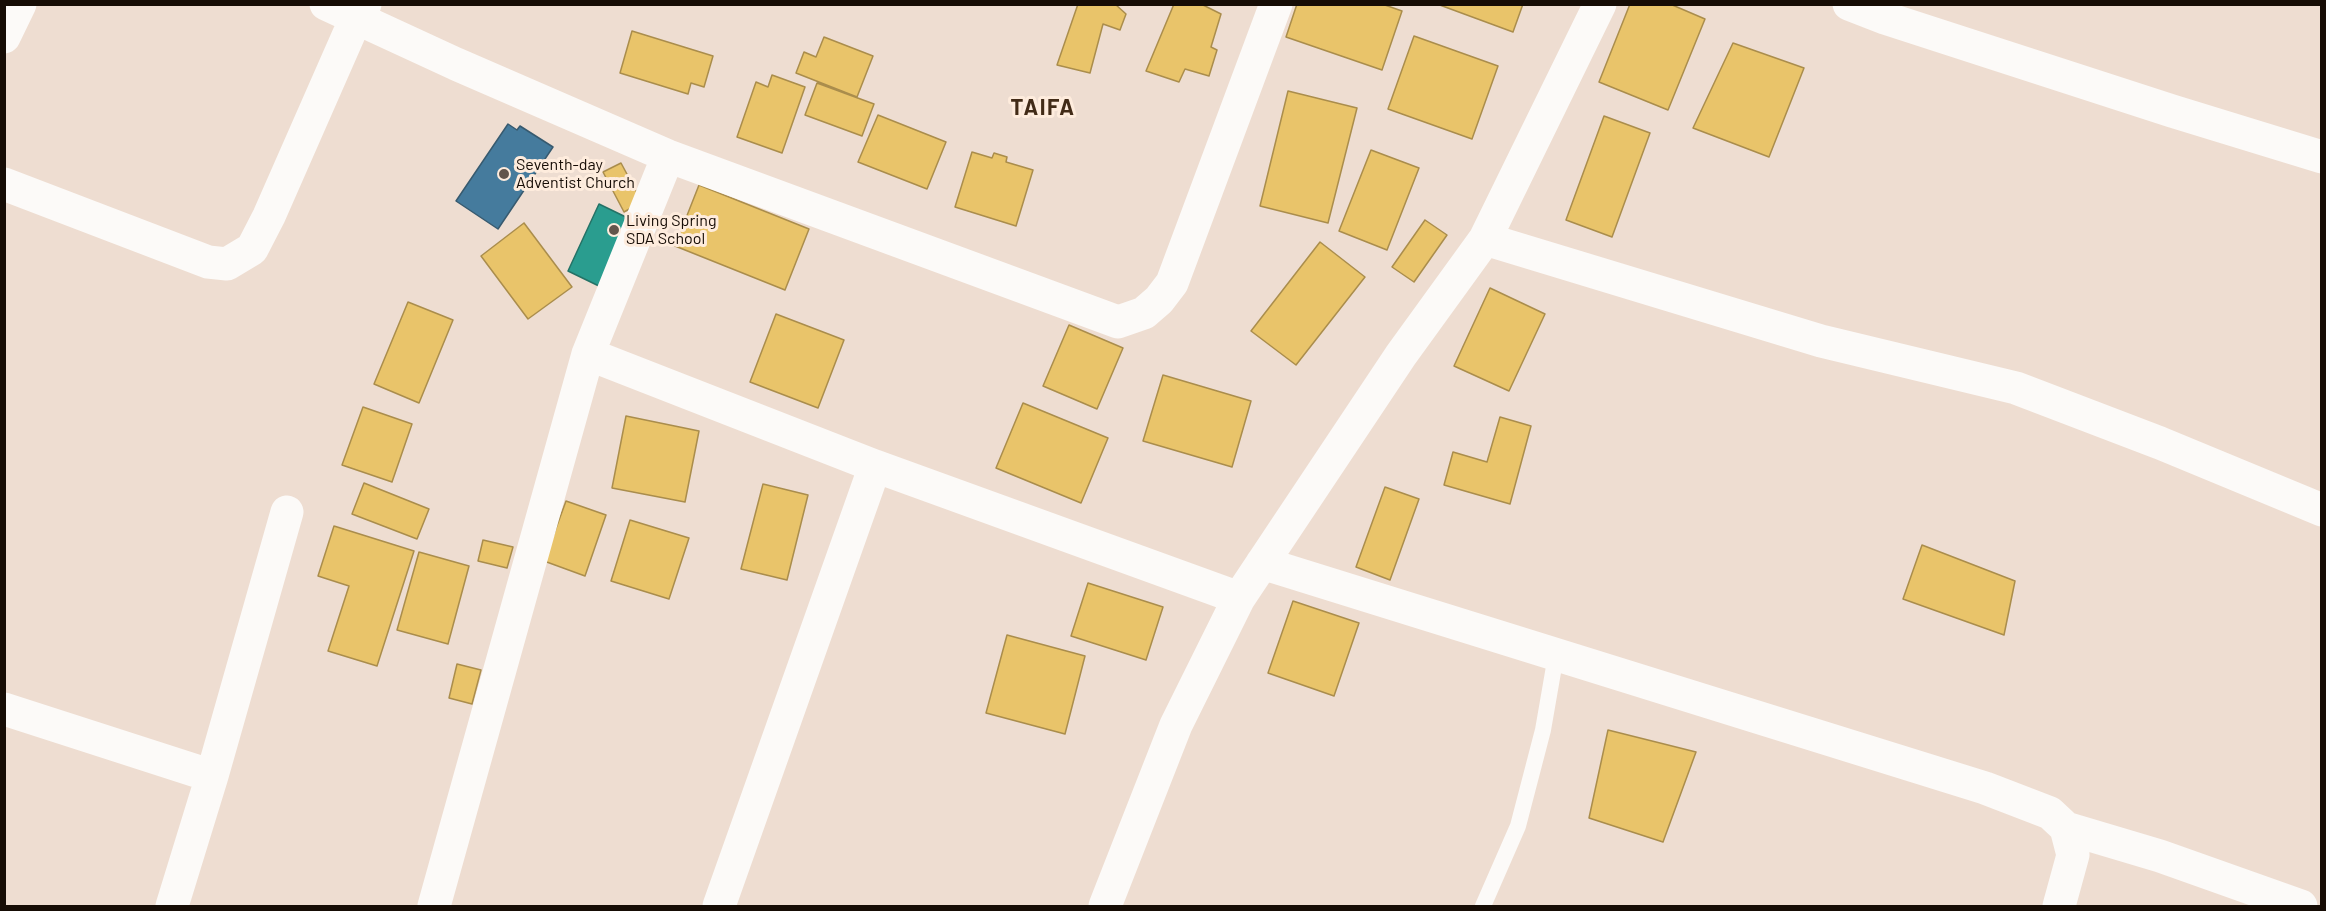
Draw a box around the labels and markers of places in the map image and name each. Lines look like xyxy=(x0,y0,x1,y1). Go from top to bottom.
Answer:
place label: Seventh-day Adventist Church xyxy=(516,155,635,193)
marker: Seventh-day Adventist Church xyxy=(497,167,511,181)
place label: Living Spring SDA School xyxy=(626,211,716,249)
marker: Living Spring SDA School xyxy=(607,223,621,237)

